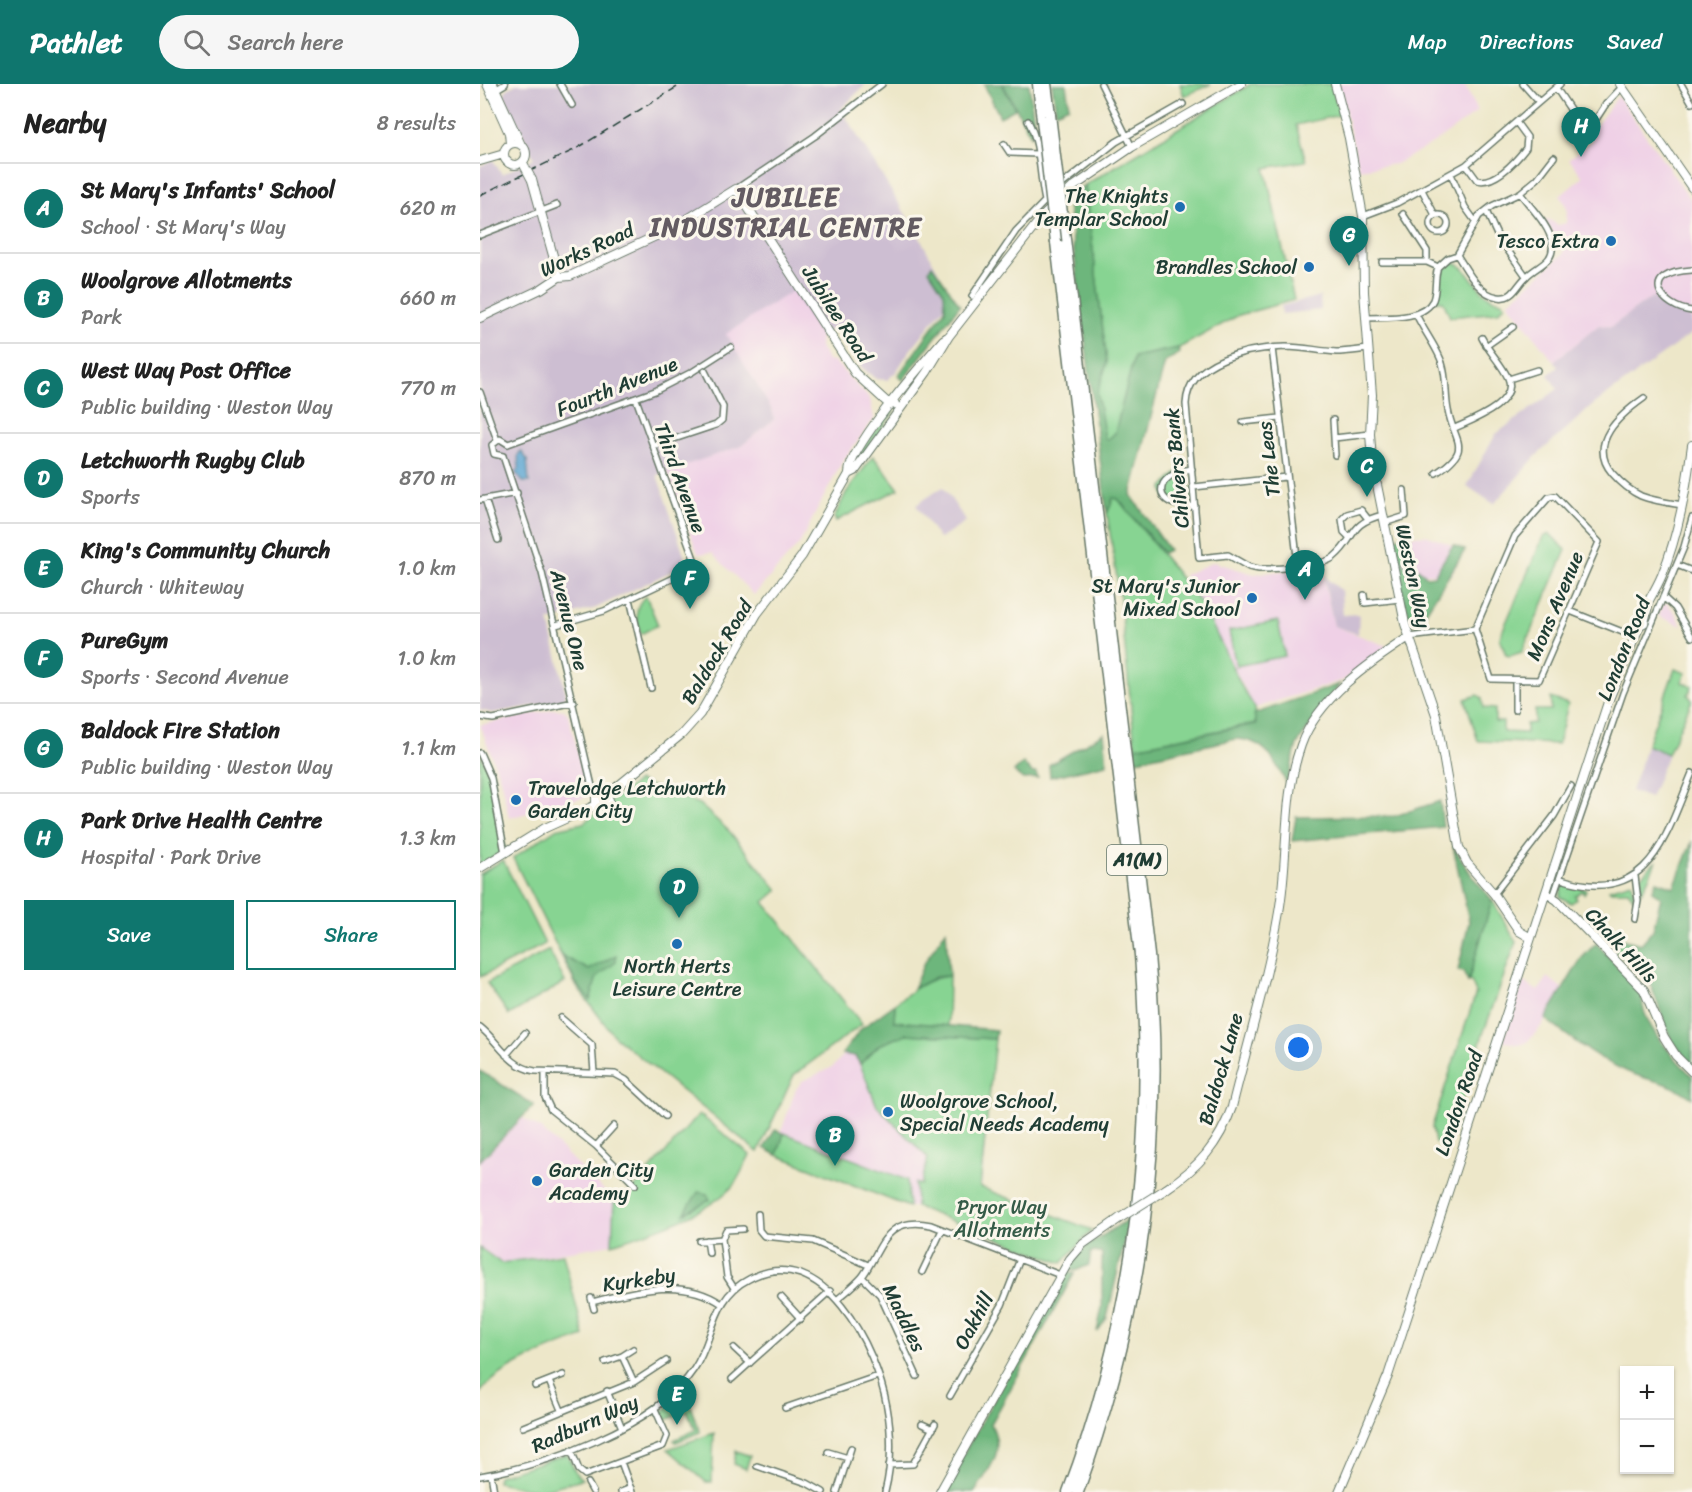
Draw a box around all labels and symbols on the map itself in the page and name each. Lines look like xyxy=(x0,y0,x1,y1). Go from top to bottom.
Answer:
pin: H xyxy=(1562,107,1600,157)
district label: JUBILEE INDUSTRIAL CENTRE xyxy=(648,174,923,250)
place label: The Knights Templar School xyxy=(1035,179,1169,237)
marker: The Knights Templar School xyxy=(1173,200,1187,214)
street label: Works Road xyxy=(534,212,641,287)
pin: G xyxy=(1330,216,1368,266)
place label: Tesco Extra xyxy=(1497,224,1599,259)
marker: Tesco Extra xyxy=(1604,234,1618,248)
place label: Brandles School xyxy=(1156,250,1298,285)
street label: Jubilee Road xyxy=(792,257,883,371)
marker: Brandles School xyxy=(1302,260,1316,274)
street label: Fourth Avenue xyxy=(551,347,683,427)
street label: Chilvers Bank xyxy=(1154,406,1200,530)
street label: Third Avenue xyxy=(644,418,716,538)
street label: The Leas xyxy=(1247,418,1291,499)
pin: C xyxy=(1348,448,1386,497)
street label: Weston Way xyxy=(1385,521,1441,632)
street label: Mons Avenue xyxy=(1516,546,1594,666)
pin: A xyxy=(1286,550,1324,600)
pin: F xyxy=(670,560,710,609)
street label: Avenue One xyxy=(539,565,598,674)
place label: St Mary's Junior Mixed School xyxy=(1092,569,1241,627)
street label: London Road xyxy=(1587,590,1661,706)
street label: Baldock Road xyxy=(672,591,763,711)
marker: St Mary's Junior Mixed School xyxy=(1245,591,1259,605)
place label: Travelodge Letchworth Garden City xyxy=(528,771,726,829)
marker: Travelodge Letchworth Garden City xyxy=(509,793,523,807)
road number: A1(M) xyxy=(1107,845,1167,875)
pin: D xyxy=(660,868,698,918)
street label: Chalk Hills xyxy=(1576,899,1666,992)
marker: North Herts Leisure Centre xyxy=(670,937,684,951)
place label: North Herts Leisure Centre xyxy=(613,949,742,1007)
street label: Baldock Lane xyxy=(1188,1009,1254,1129)
your location xyxy=(1284,1033,1313,1062)
street label: London Road xyxy=(1425,1044,1494,1160)
place label: Woolgrove School, Special Needs Academy xyxy=(900,1084,1110,1142)
marker: Woolgrove School, Special Needs Academy xyxy=(881,1105,895,1119)
pin: B xyxy=(816,1116,854,1166)
place label: Garden City Academy xyxy=(548,1153,654,1211)
marker: Garden City Academy xyxy=(530,1174,544,1188)
park label: Pryor Way Allotments xyxy=(953,1190,1051,1248)
street label: Kyrkeby xyxy=(600,1258,678,1302)
street label: Maddles xyxy=(872,1278,936,1359)
street label: Oakhill xyxy=(944,1285,1004,1356)
pin: E xyxy=(658,1376,696,1425)
street label: Radburn Way xyxy=(526,1385,645,1463)

